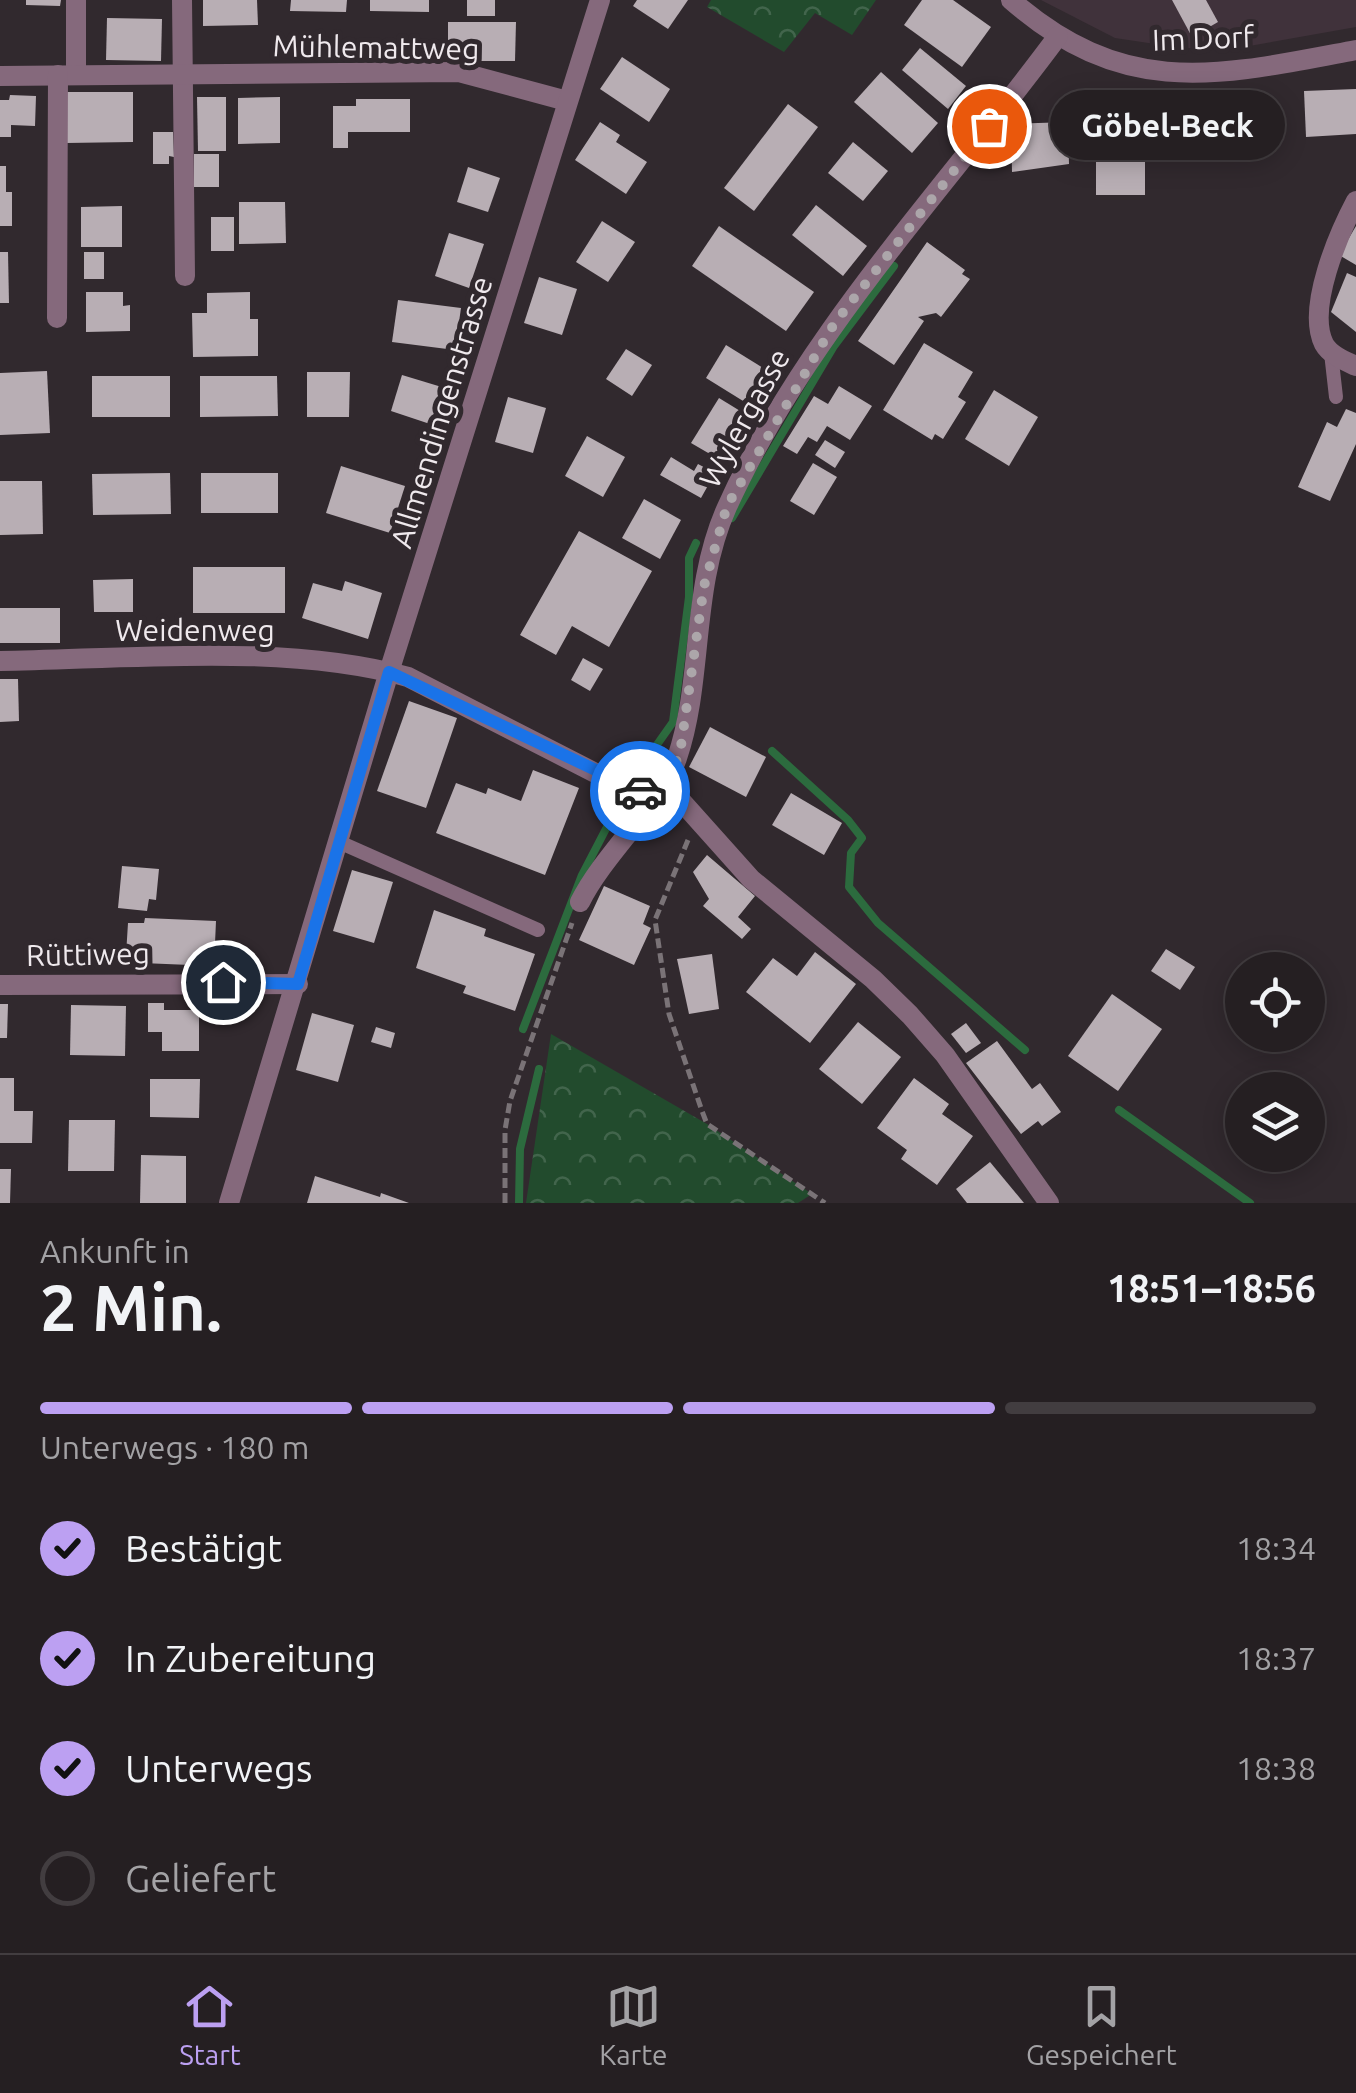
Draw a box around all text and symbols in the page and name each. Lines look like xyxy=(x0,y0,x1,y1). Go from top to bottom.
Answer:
street label: Im Dorf xyxy=(1151,19,1255,57)
street label: Mühlemattweg xyxy=(272,28,480,66)
pin xyxy=(947,84,1032,169)
callout: Göbel-Beck xyxy=(1049,91,1284,161)
icon: bag xyxy=(962,99,1017,154)
text: Göbel-Beck xyxy=(1081,107,1254,143)
street label: Allmendingenstrasse xyxy=(384,272,498,552)
street label: Wylergasse xyxy=(692,343,796,493)
street label: Weidenweg xyxy=(115,613,275,647)
courier xyxy=(590,741,690,841)
icon: car xyxy=(613,764,668,819)
street label: Rüttiweg xyxy=(26,936,150,972)
pin xyxy=(181,940,266,1025)
map controls xyxy=(1225,952,1325,1172)
button: locate xyxy=(1225,952,1325,1052)
icon: home xyxy=(196,955,251,1010)
button: layers xyxy=(1225,1072,1325,1172)
text: Ankunft in xyxy=(40,1233,190,1269)
text: 18:51–18:56 xyxy=(1107,1267,1316,1309)
text: 2 Min. xyxy=(40,1270,222,1343)
text: Unterwegs · 180 m xyxy=(40,1429,309,1465)
icon: check xyxy=(40,1521,95,1576)
text: Bestätigt xyxy=(125,1527,282,1569)
text: 18:34 xyxy=(1236,1530,1316,1566)
icon: check xyxy=(40,1631,95,1686)
text: In Zubereitung xyxy=(125,1637,376,1679)
text: 18:37 xyxy=(1236,1640,1316,1676)
icon: check xyxy=(40,1741,95,1796)
text: Unterwegs xyxy=(125,1747,312,1789)
text: 18:38 xyxy=(1236,1750,1316,1786)
text: Geliefert xyxy=(125,1857,276,1899)
tab: Start xyxy=(179,1979,241,2070)
tab: Karte xyxy=(599,1979,668,2070)
tab: Gespeichert xyxy=(1026,1979,1177,2070)

